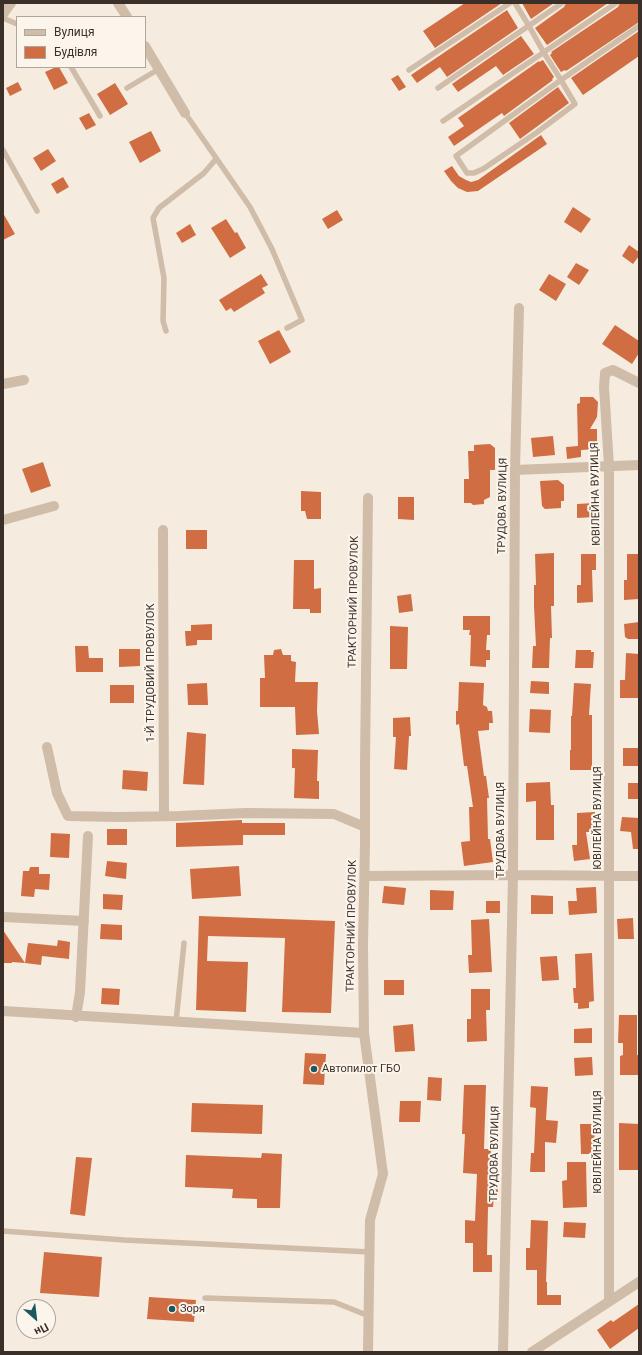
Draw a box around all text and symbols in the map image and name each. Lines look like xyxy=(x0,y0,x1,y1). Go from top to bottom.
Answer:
legend xyxy=(16,16,146,68)
text: Вулиця xyxy=(54,25,95,39)
text: Будівля xyxy=(54,45,97,59)
street label: ЮВІЛЕЙНА ВУЛИЦЯ xyxy=(588,442,604,546)
street label: ТРУДОВА ВУЛИЦЯ xyxy=(496,458,510,554)
street label: ТРАКТОРНИЙ ПРОВУЛОК xyxy=(346,536,362,668)
street label: 1-Й ТРУДОВИЙ ПРОВУЛОК xyxy=(144,604,158,742)
street label: ЮВІЛЕЙНА ВУЛИЦЯ xyxy=(591,766,605,870)
street label: ТРУДОВА ВУЛИЦЯ xyxy=(494,782,508,878)
street label: ТРАКТОРНИЙ ПРОВУЛОК xyxy=(344,860,360,992)
place label: Автопилот ГБО xyxy=(322,1062,401,1076)
marker: Автопилот ГБО xyxy=(309,1064,319,1074)
street label: ЮВІЛЕЙНА ВУЛИЦЯ xyxy=(591,1090,605,1194)
street label: ТРУДОВА ВУЛИЦЯ xyxy=(488,1106,502,1202)
north arrow xyxy=(16,1299,56,1339)
place label: Зоря xyxy=(180,1302,205,1316)
marker: Зоря xyxy=(167,1304,177,1314)
text: Пн xyxy=(32,1320,51,1338)

